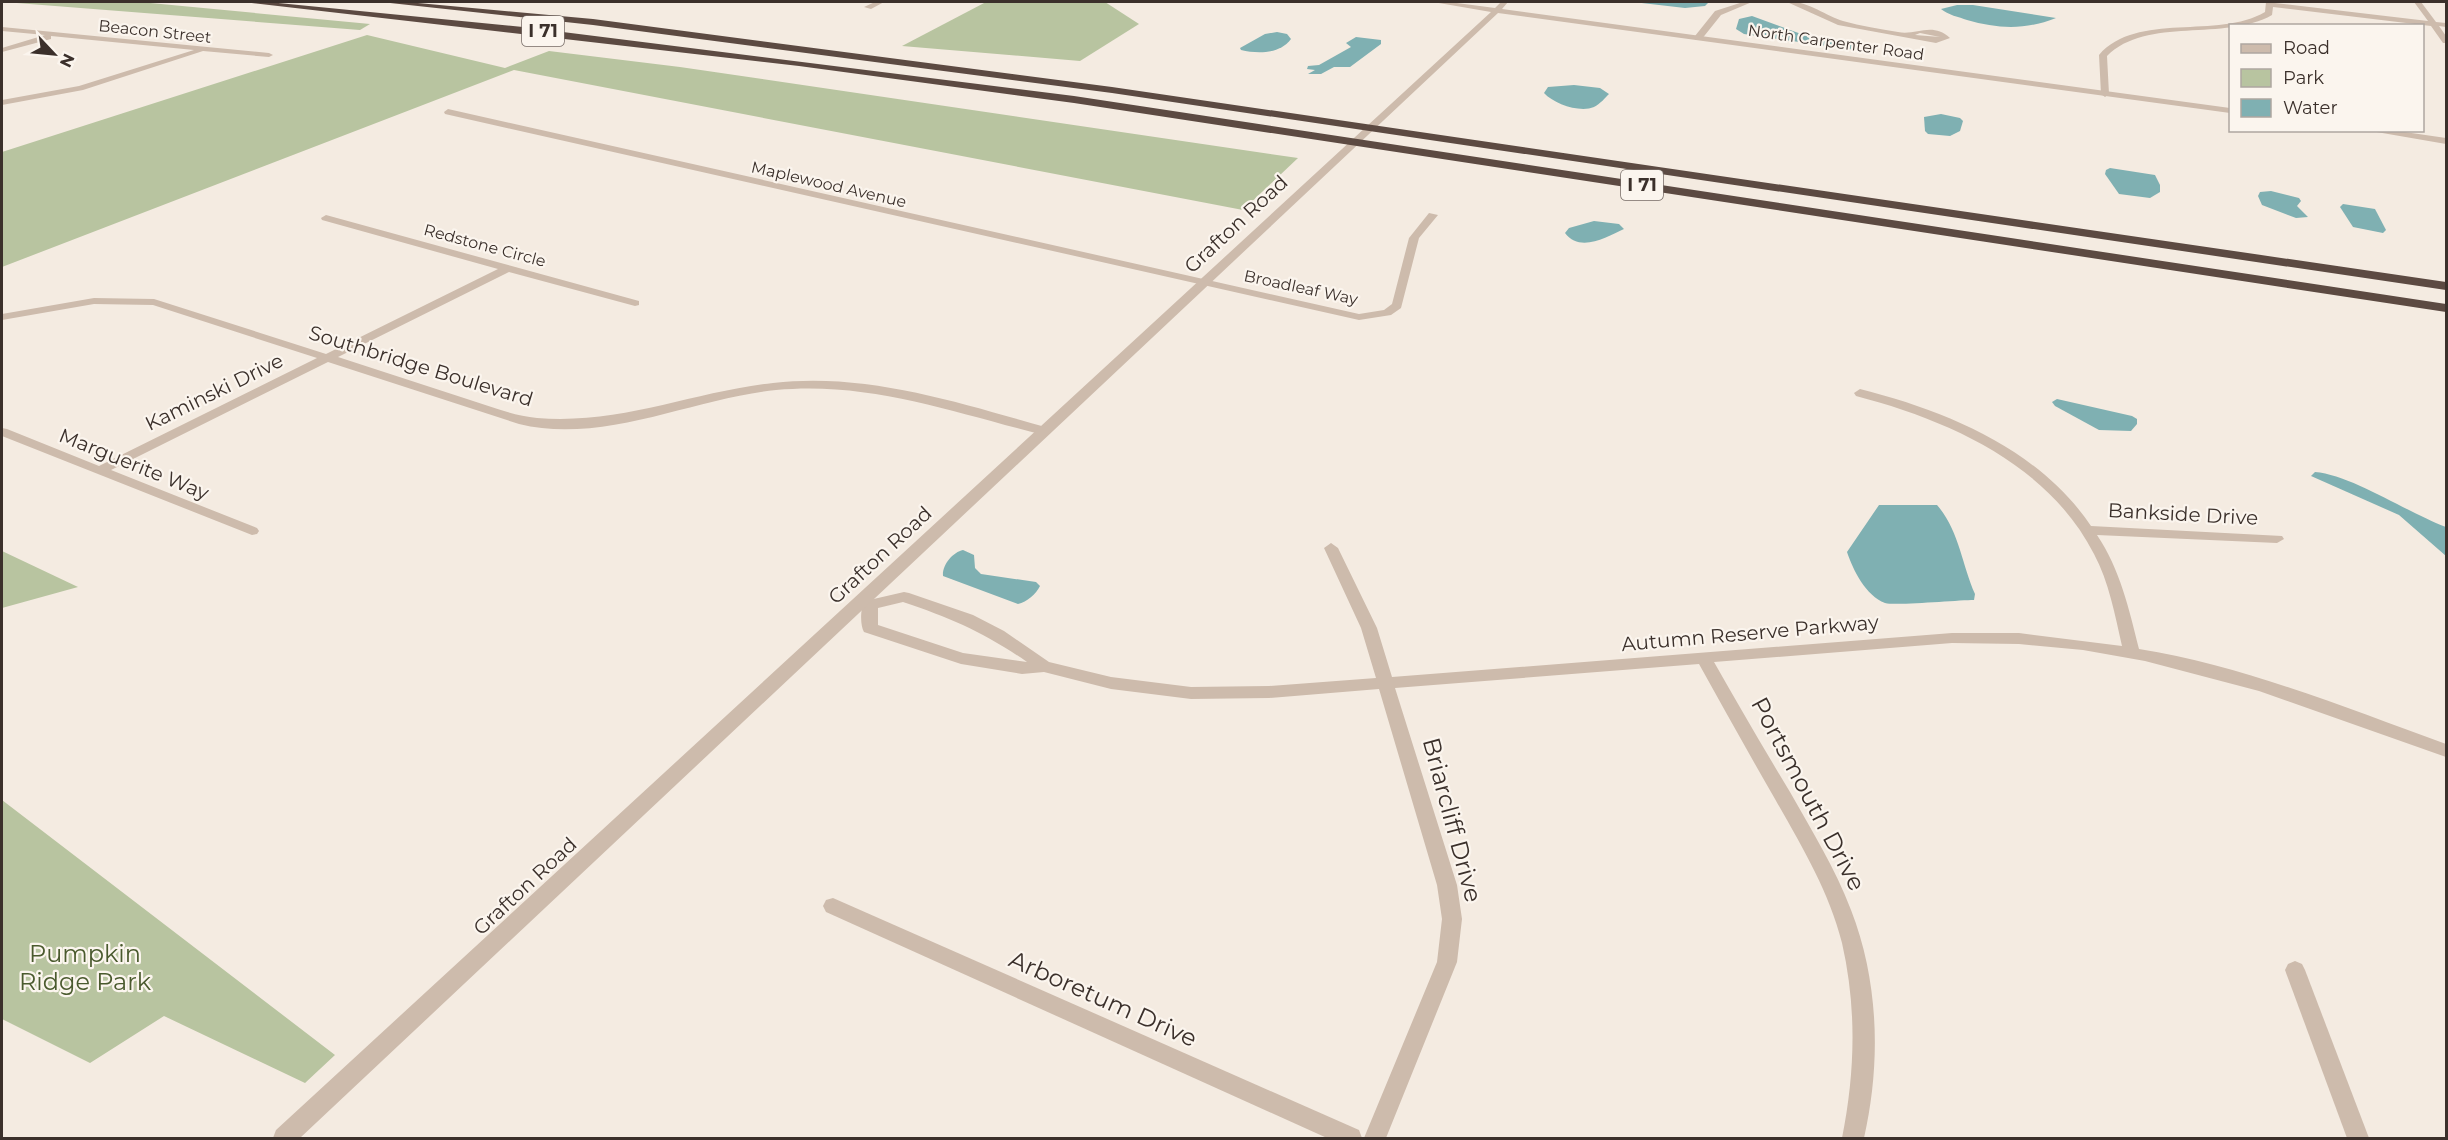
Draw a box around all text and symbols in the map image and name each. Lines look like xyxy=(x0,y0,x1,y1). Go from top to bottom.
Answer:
street label: Beacon Street xyxy=(98,16,213,47)
road number: I 71 xyxy=(522,16,564,46)
street label: North Carpenter Road xyxy=(1747,21,1925,64)
north arrow xyxy=(24,24,84,84)
legend xyxy=(2229,24,2424,132)
text: Road xyxy=(2283,37,2330,59)
text: N xyxy=(56,50,78,70)
text: Park xyxy=(2283,67,2324,89)
text: Water xyxy=(2283,97,2338,119)
street label: Maplewood Avenue xyxy=(749,157,908,212)
street label: Grafton Road xyxy=(1179,170,1293,278)
road number: I 71 xyxy=(1621,170,1663,200)
street label: Redstone Circle xyxy=(422,220,548,271)
street label: Broadleaf Way xyxy=(1242,266,1360,309)
street label: Southbridge Boulevard xyxy=(306,320,536,412)
street label: Kaminski Drive xyxy=(141,348,287,436)
street label: Marguerite Way xyxy=(56,423,213,505)
street label: Bankside Drive xyxy=(2107,498,2259,530)
street label: Grafton Road xyxy=(823,501,937,609)
street label: Autumn Reserve Parkway xyxy=(1620,610,1880,656)
street label: Portsmouth Drive xyxy=(1745,692,1872,896)
street label: Briarcliff Drive xyxy=(1417,734,1488,905)
street label: Grafton Road xyxy=(468,832,582,940)
park label: Pumpkin Ridge Park xyxy=(19,939,152,996)
street label: Arboretum Drive xyxy=(1005,944,1201,1053)

